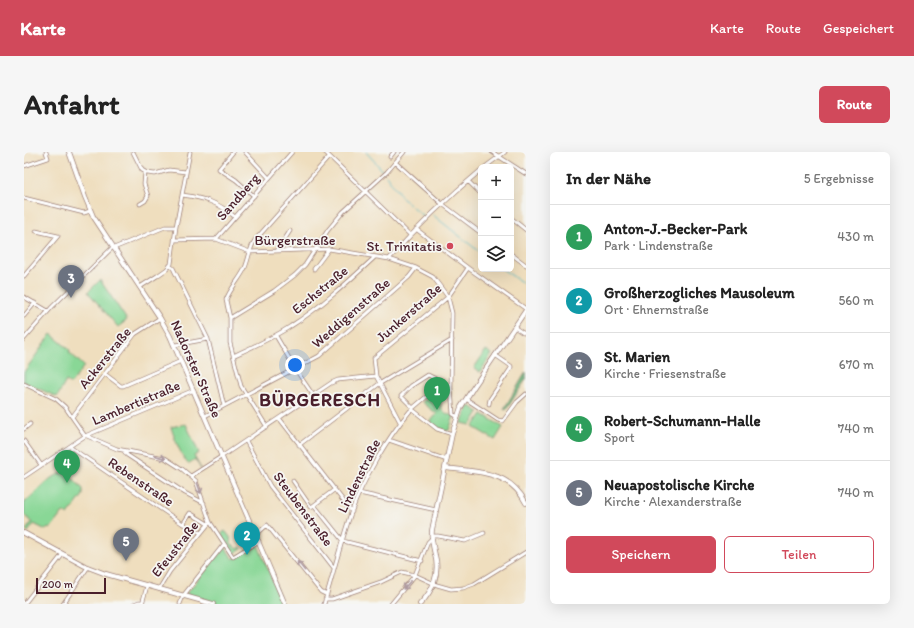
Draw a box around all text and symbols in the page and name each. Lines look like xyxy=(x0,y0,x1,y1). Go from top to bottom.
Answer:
text: Karte xyxy=(20,17,66,40)
text: Karte xyxy=(710,20,744,37)
text: Route xyxy=(766,20,801,37)
text: Gespeichert xyxy=(823,20,894,37)
button: Route xyxy=(819,86,890,123)
text: Anfahrt xyxy=(24,87,119,121)
map controls xyxy=(478,164,514,272)
button: + xyxy=(478,164,514,200)
text: In der Nähe xyxy=(566,168,651,188)
street label: Sandberg xyxy=(213,169,264,224)
text: 5 Ergebnisse xyxy=(804,171,874,186)
button: − xyxy=(478,200,514,236)
text: Anton-J.-Becker-Park xyxy=(604,220,747,238)
text: 1 xyxy=(576,229,582,244)
text: 430 m xyxy=(837,229,874,244)
street label: Bürgerstraße xyxy=(255,232,336,249)
button: layers xyxy=(478,236,514,272)
place label: St. Trinitatis xyxy=(366,238,442,255)
text: Park · Lindenstraße xyxy=(604,238,713,253)
marker: St. Trinitatis xyxy=(445,241,455,251)
street label: Eschstraße xyxy=(288,262,352,318)
pin: 3 xyxy=(58,265,84,298)
street label: Weddigenstraße xyxy=(308,274,394,352)
street label: Junkerstraße xyxy=(373,280,445,346)
text: Großherzogliches Mausoleum xyxy=(604,284,795,302)
text: 2 xyxy=(576,293,582,308)
text: 560 m xyxy=(838,293,874,308)
text: Ort · Ehnernstraße xyxy=(604,302,709,317)
street label: Nadorster Straße xyxy=(167,318,225,421)
street label: Ackerstraße xyxy=(75,324,135,392)
text: St. Marien xyxy=(604,348,670,366)
your location xyxy=(285,355,305,375)
text: 3 xyxy=(575,357,583,372)
text: 670 m xyxy=(839,357,874,372)
text: Kirche · Friesenstraße xyxy=(604,366,726,381)
street label: Lambertistraße xyxy=(89,377,183,429)
pin: 1 xyxy=(424,377,450,410)
district label: BÜRGERESCH xyxy=(259,389,381,411)
text: Robert-Schumann-Halle xyxy=(604,412,761,430)
text: 4 xyxy=(575,421,583,436)
text: 740 m xyxy=(838,421,874,436)
text: Sport xyxy=(604,430,635,445)
street label: Lindenstraße xyxy=(334,436,384,516)
pin: 4 xyxy=(54,450,80,483)
street label: Rebenstraße xyxy=(105,454,177,510)
one-way arrow xyxy=(153,454,166,461)
street label: Steubenstraße xyxy=(269,468,337,550)
text: Neuapostolische Kirche xyxy=(604,476,755,494)
one-way arrow xyxy=(196,482,203,495)
text: 5 xyxy=(576,485,582,500)
text: 740 m xyxy=(838,485,874,500)
text: Kirche · Alexanderstraße xyxy=(604,494,742,509)
street label: Efeustraße xyxy=(148,517,202,580)
pin: 2 xyxy=(234,522,260,555)
pin: 5 xyxy=(113,528,139,561)
button: Speichern xyxy=(566,536,716,573)
button: Teilen xyxy=(724,536,874,573)
one-way arrow xyxy=(296,561,305,572)
scale bar xyxy=(36,576,106,595)
text: 200 m xyxy=(42,578,73,591)
one-way arrow xyxy=(403,580,412,590)

